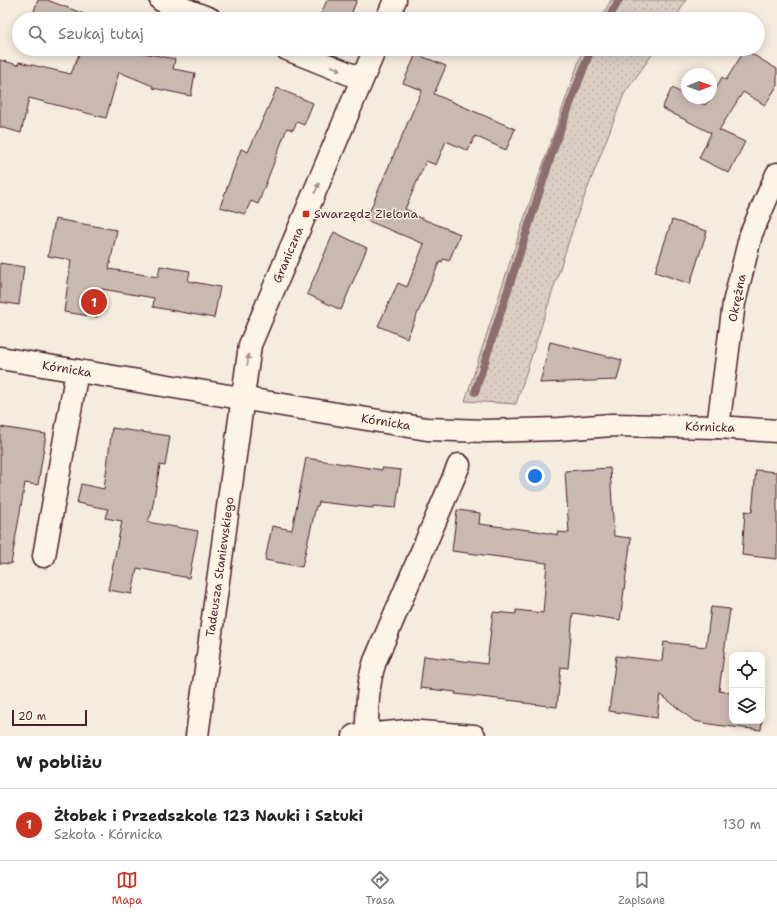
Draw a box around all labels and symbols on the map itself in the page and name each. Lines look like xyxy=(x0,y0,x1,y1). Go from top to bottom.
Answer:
one-way arrow xyxy=(331,66,343,72)
north arrow xyxy=(681,68,717,104)
one-way arrow xyxy=(314,181,320,193)
place label: Swarzędz Zielona xyxy=(314,206,418,222)
marker: Swarzędz Zielona xyxy=(301,209,311,219)
street label: Graniczna xyxy=(269,224,307,285)
street label: Okrężna xyxy=(725,272,750,323)
pin: 1 xyxy=(81,287,107,317)
one-way arrow xyxy=(245,354,251,366)
street label: Kórnicka xyxy=(41,357,93,381)
street label: Kórnicka xyxy=(360,410,412,434)
street label: Kórnicka xyxy=(685,418,736,436)
your location xyxy=(525,466,545,486)
street label: Tadeusza Staniewskiego xyxy=(202,496,238,638)
scale bar xyxy=(12,708,87,727)

